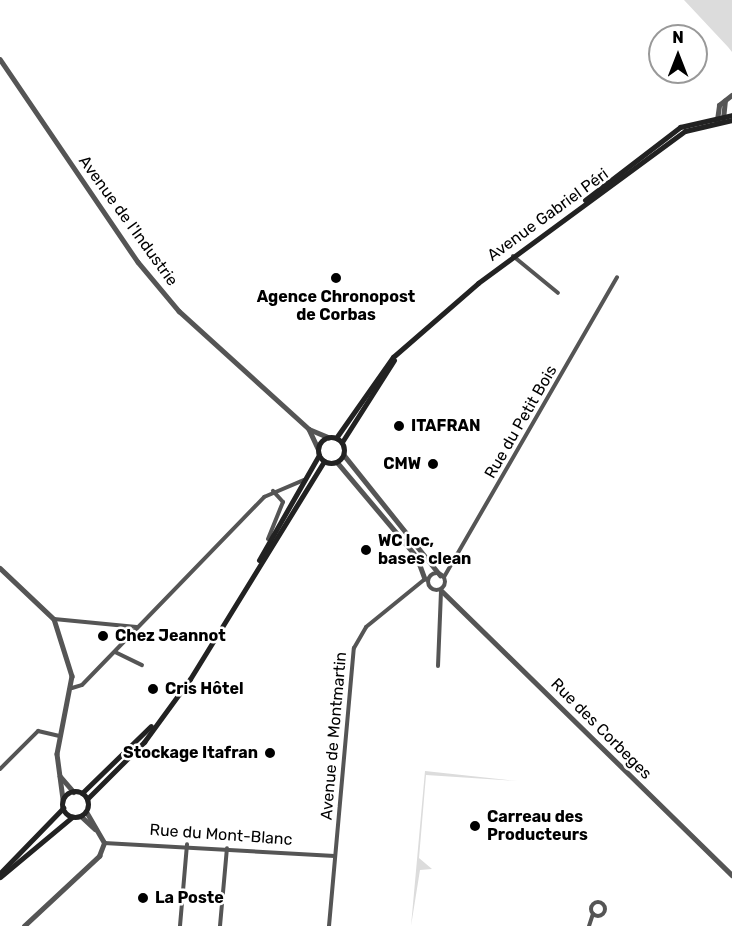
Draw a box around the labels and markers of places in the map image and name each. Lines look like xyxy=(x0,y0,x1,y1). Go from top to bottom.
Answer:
marker: Agence Chronopost de Corbas xyxy=(329,271,343,285)
place label: Agence Chronopost de Corbas xyxy=(257,287,415,325)
place label: ITAFRAN xyxy=(411,416,480,436)
marker: ITAFRAN xyxy=(392,419,406,433)
place label: CMW xyxy=(383,454,421,474)
marker: CMW xyxy=(426,457,440,471)
place label: WC loc, bases clean xyxy=(378,531,471,569)
marker: WC loc, bases clean xyxy=(359,543,373,557)
place label: Chez Jeannot xyxy=(115,626,226,646)
marker: Chez Jeannot xyxy=(96,629,110,643)
place label: Cris Hôtel xyxy=(165,679,244,699)
marker: Cris Hôtel xyxy=(146,682,160,696)
place label: Stockage Itafran xyxy=(123,743,258,763)
marker: Stockage Itafran xyxy=(263,746,277,760)
place label: Carreau des Producteurs xyxy=(487,807,588,845)
marker: Carreau des Producteurs xyxy=(468,819,482,833)
place label: La Poste xyxy=(155,888,224,908)
marker: La Poste xyxy=(136,891,150,905)

